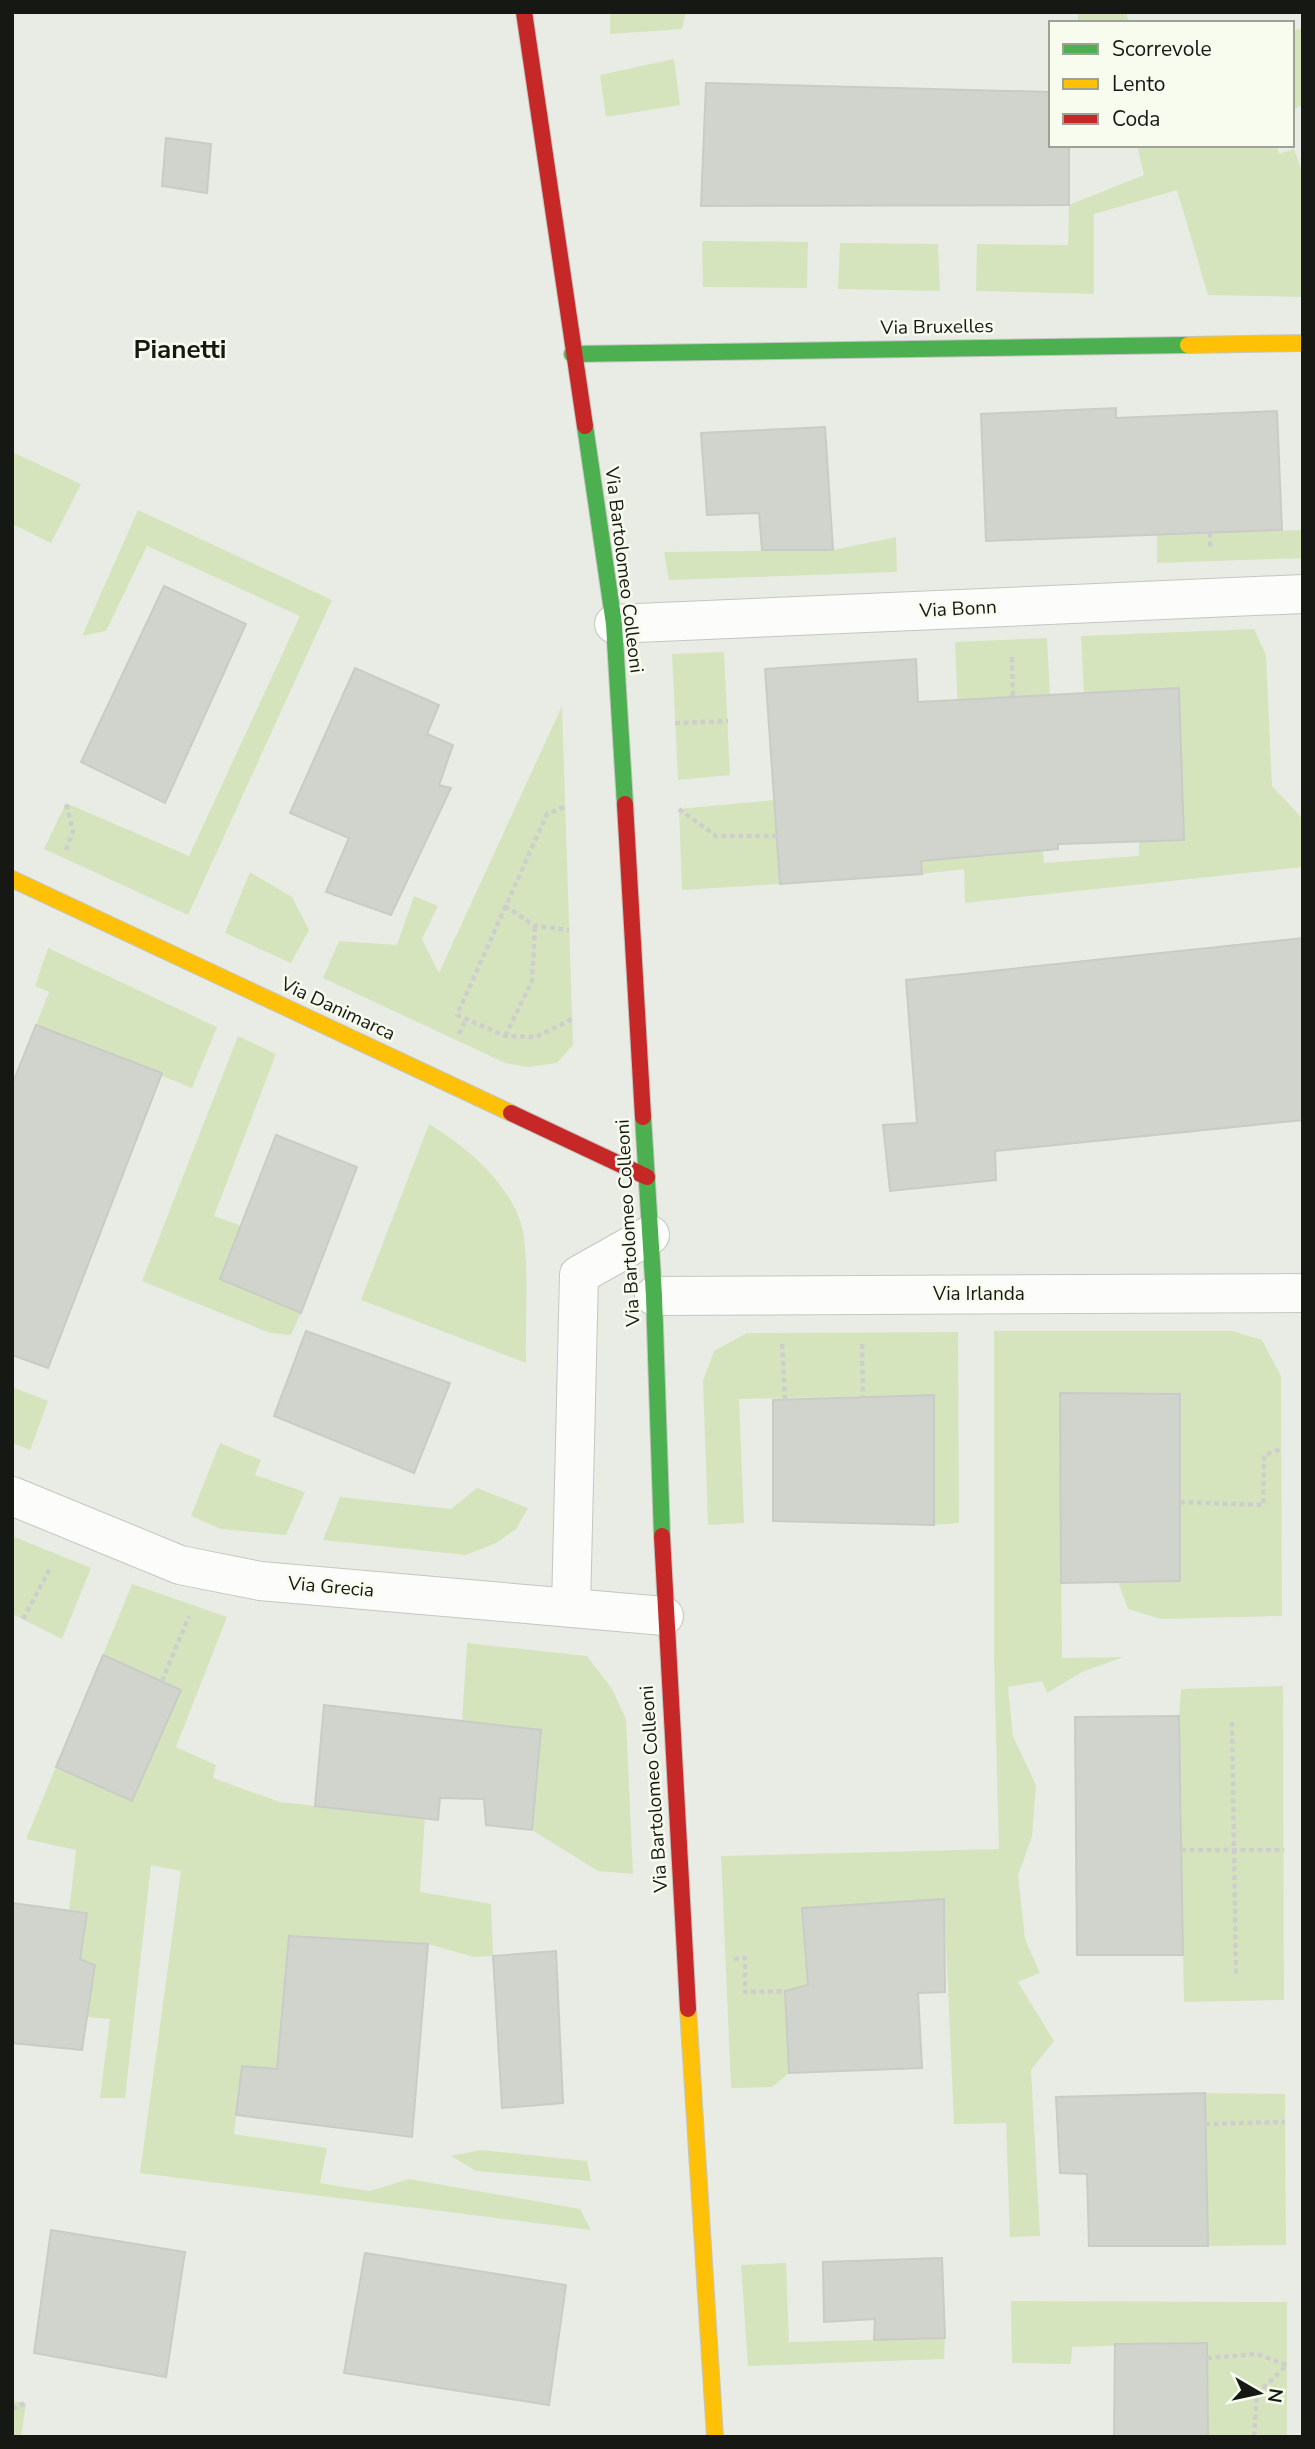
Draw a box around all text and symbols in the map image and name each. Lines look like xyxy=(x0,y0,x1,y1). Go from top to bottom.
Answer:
legend xyxy=(1049,21,1294,147)
text: Scorrevole xyxy=(1112,35,1212,63)
text: Lento xyxy=(1112,70,1165,98)
text: Coda xyxy=(1112,105,1160,133)
street label: Via Bruxelles xyxy=(879,313,994,341)
district label: Pianetti xyxy=(134,332,226,367)
street label: Via Bartolomeo Colleoni xyxy=(598,464,650,675)
street label: Via Bonn xyxy=(918,594,997,624)
street label: Via Danimarca xyxy=(276,971,400,1047)
street label: Via Bartolomeo Colleoni xyxy=(610,1119,646,1328)
street label: Via Irlanda xyxy=(932,1281,1025,1307)
street label: Via Grecia xyxy=(286,1570,375,1604)
street label: Via Bartolomeo Colleoni xyxy=(634,1685,674,1894)
north arrow xyxy=(1224,2358,1294,2428)
text: N xyxy=(1261,2386,1289,2405)

